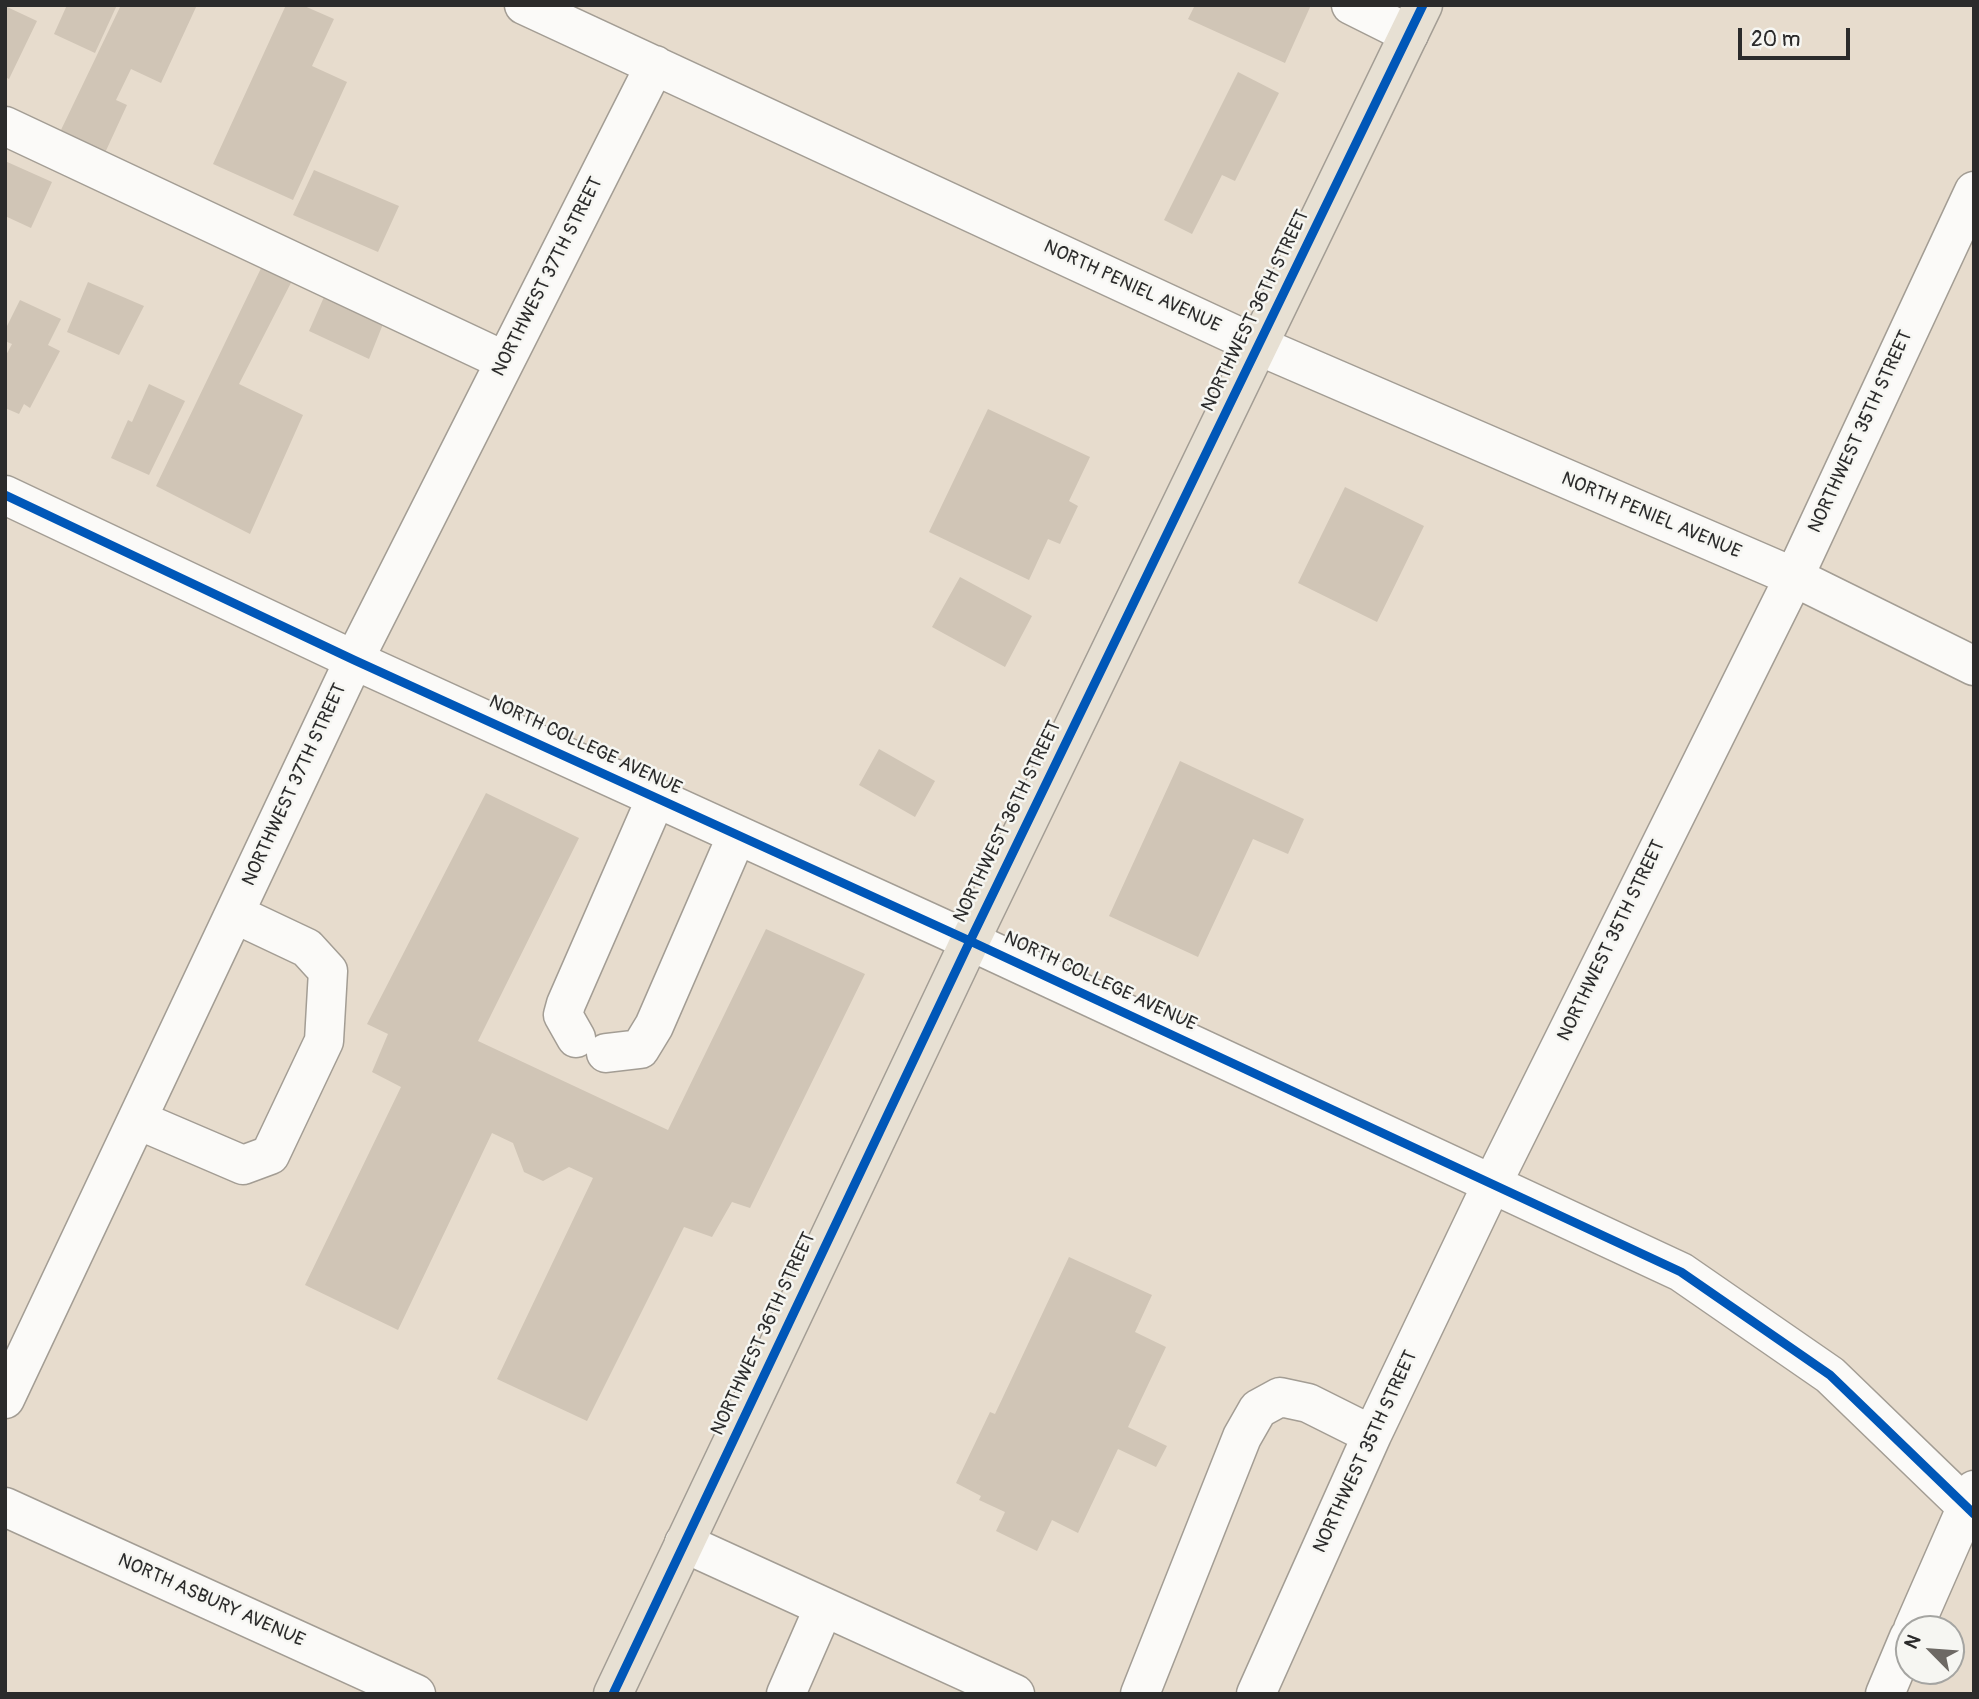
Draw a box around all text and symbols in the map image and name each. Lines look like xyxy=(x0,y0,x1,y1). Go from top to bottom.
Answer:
scale bar xyxy=(1741,14,1853,58)
text: 20 m xyxy=(1751,26,1800,53)
street label: NORTHWEST 37TH STREET xyxy=(488,174,608,380)
street label: NORTHWEST 36TH STREET xyxy=(1197,206,1315,416)
street label: NORTH PENIEL AVENUE xyxy=(1040,236,1224,338)
street label: NORTHWEST 35TH STREET xyxy=(1804,327,1918,537)
street label: NORTH PENIEL AVENUE xyxy=(1558,468,1744,564)
street label: NORTHWEST 37TH STREET xyxy=(238,680,352,890)
street label: NORTH COLLEGE AVENUE xyxy=(485,691,685,801)
street label: NORTHWEST 36TH STREET xyxy=(949,717,1067,927)
street label: NORTHWEST 35TH STREET xyxy=(1553,837,1671,1045)
street label: NORTH COLLEGE AVENUE xyxy=(1000,927,1200,1037)
street label: NORTHWEST 36TH STREET xyxy=(707,1229,821,1439)
street label: NORTHWEST 35TH STREET xyxy=(1309,1347,1423,1557)
street label: NORTH ASBURY AVENUE xyxy=(114,1549,308,1653)
north arrow xyxy=(1895,1615,1965,1685)
text: N xyxy=(1899,1631,1926,1653)

